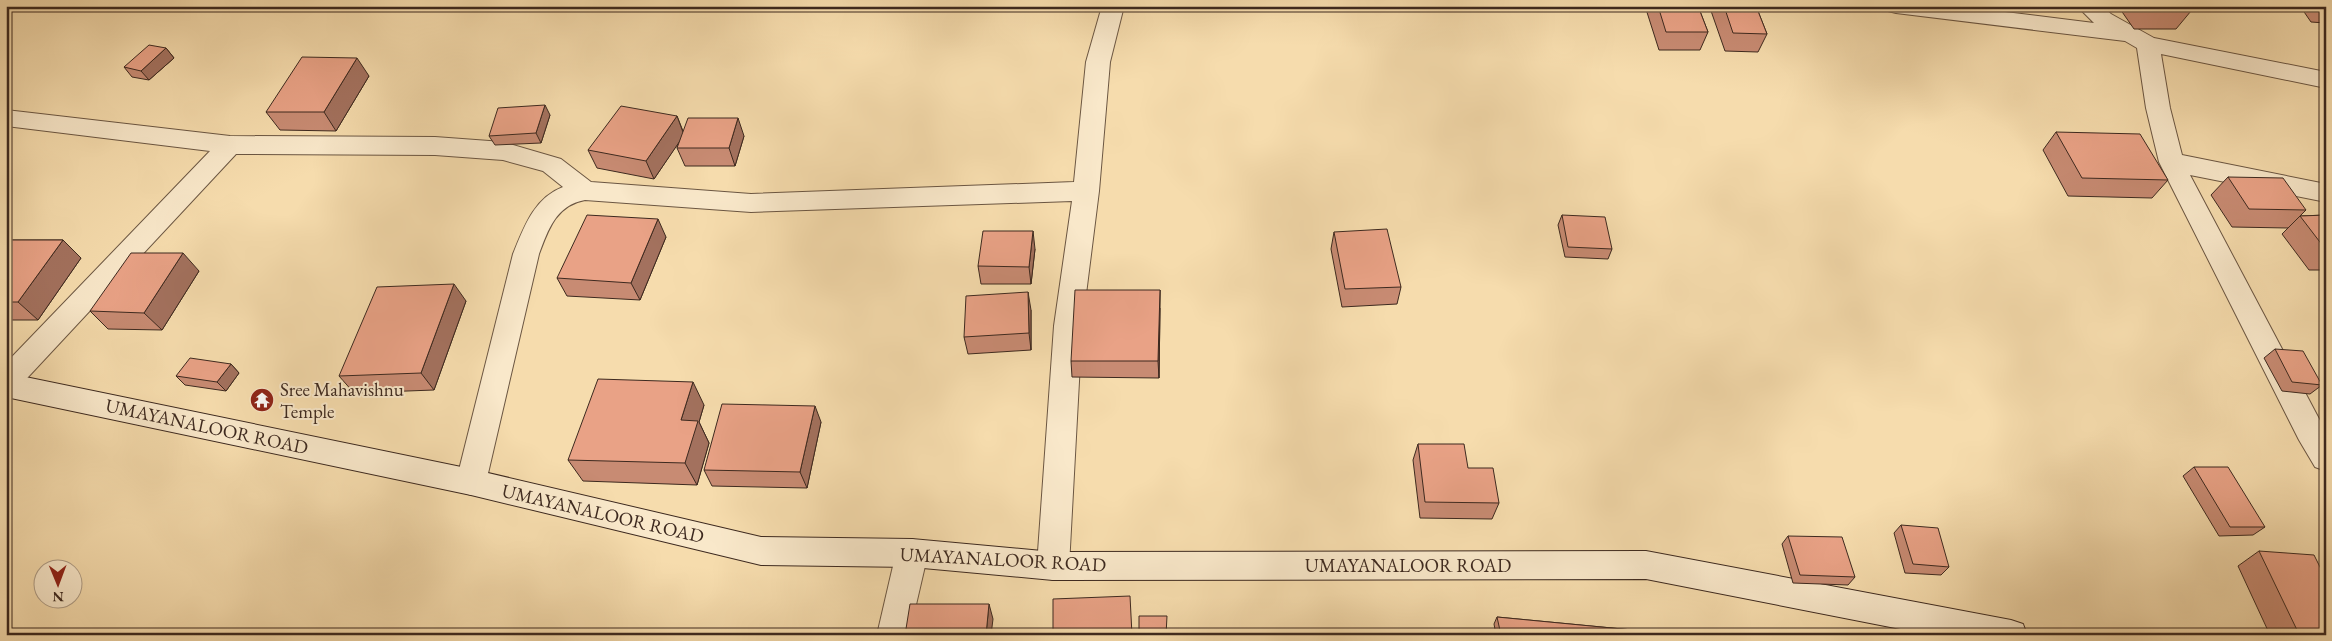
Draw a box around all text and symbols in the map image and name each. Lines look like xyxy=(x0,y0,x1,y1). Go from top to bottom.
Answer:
place label: Sree Mahavishnu Temple xyxy=(280,377,404,424)
temple icon: Sree Mahavishnu Temple xyxy=(249,387,275,413)
street label: UMAYANALOOR ROAD xyxy=(103,393,311,460)
street label: UMAYANALOOR ROAD xyxy=(499,478,706,549)
street label: UMAYANALOOR ROAD xyxy=(899,542,1107,577)
street label: UMAYANALOOR ROAD xyxy=(1305,553,1511,578)
north arrow xyxy=(32,558,82,608)
text: N xyxy=(52,588,64,606)

